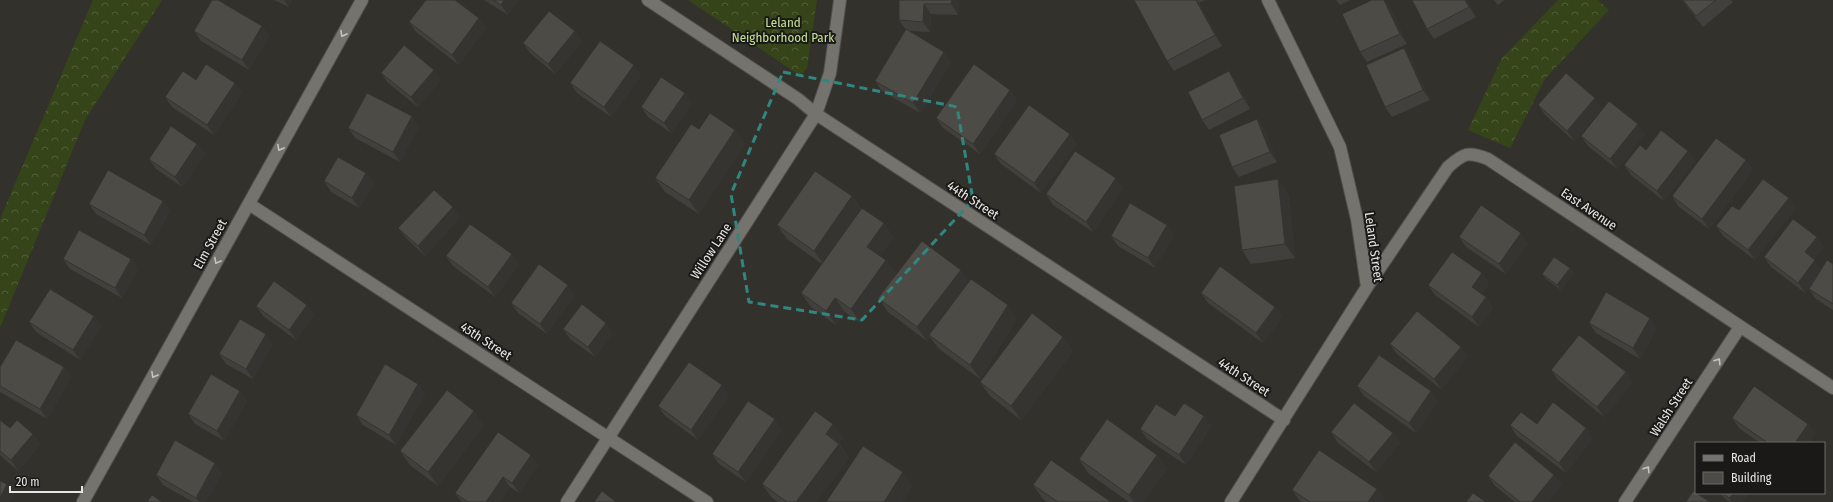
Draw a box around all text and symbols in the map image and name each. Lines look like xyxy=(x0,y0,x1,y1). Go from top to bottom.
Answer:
park label: Leland Neighborhood Park xyxy=(732,15,835,45)
one-way arrow xyxy=(340,30,348,37)
one-way arrow xyxy=(277,144,285,151)
street label: 44th Street xyxy=(944,178,1002,223)
street label: East Avenue xyxy=(1558,185,1620,233)
street label: Leland Street xyxy=(1362,211,1386,284)
street label: Elm Street xyxy=(190,216,230,271)
street label: Willow Lane xyxy=(687,220,735,282)
one-way arrow xyxy=(214,257,222,265)
street label: 45th Street xyxy=(458,319,515,364)
street label: 44th Street xyxy=(1215,355,1273,400)
one-way arrow xyxy=(1713,358,1721,365)
one-way arrow xyxy=(151,371,158,378)
street label: Walsh Street xyxy=(1647,374,1696,439)
legend xyxy=(1695,442,1825,494)
text: Road xyxy=(1731,451,1756,465)
one-way arrow xyxy=(1642,467,1649,474)
scale bar xyxy=(10,468,82,494)
text: Building xyxy=(1731,471,1772,485)
text: 20 m xyxy=(16,475,40,489)

